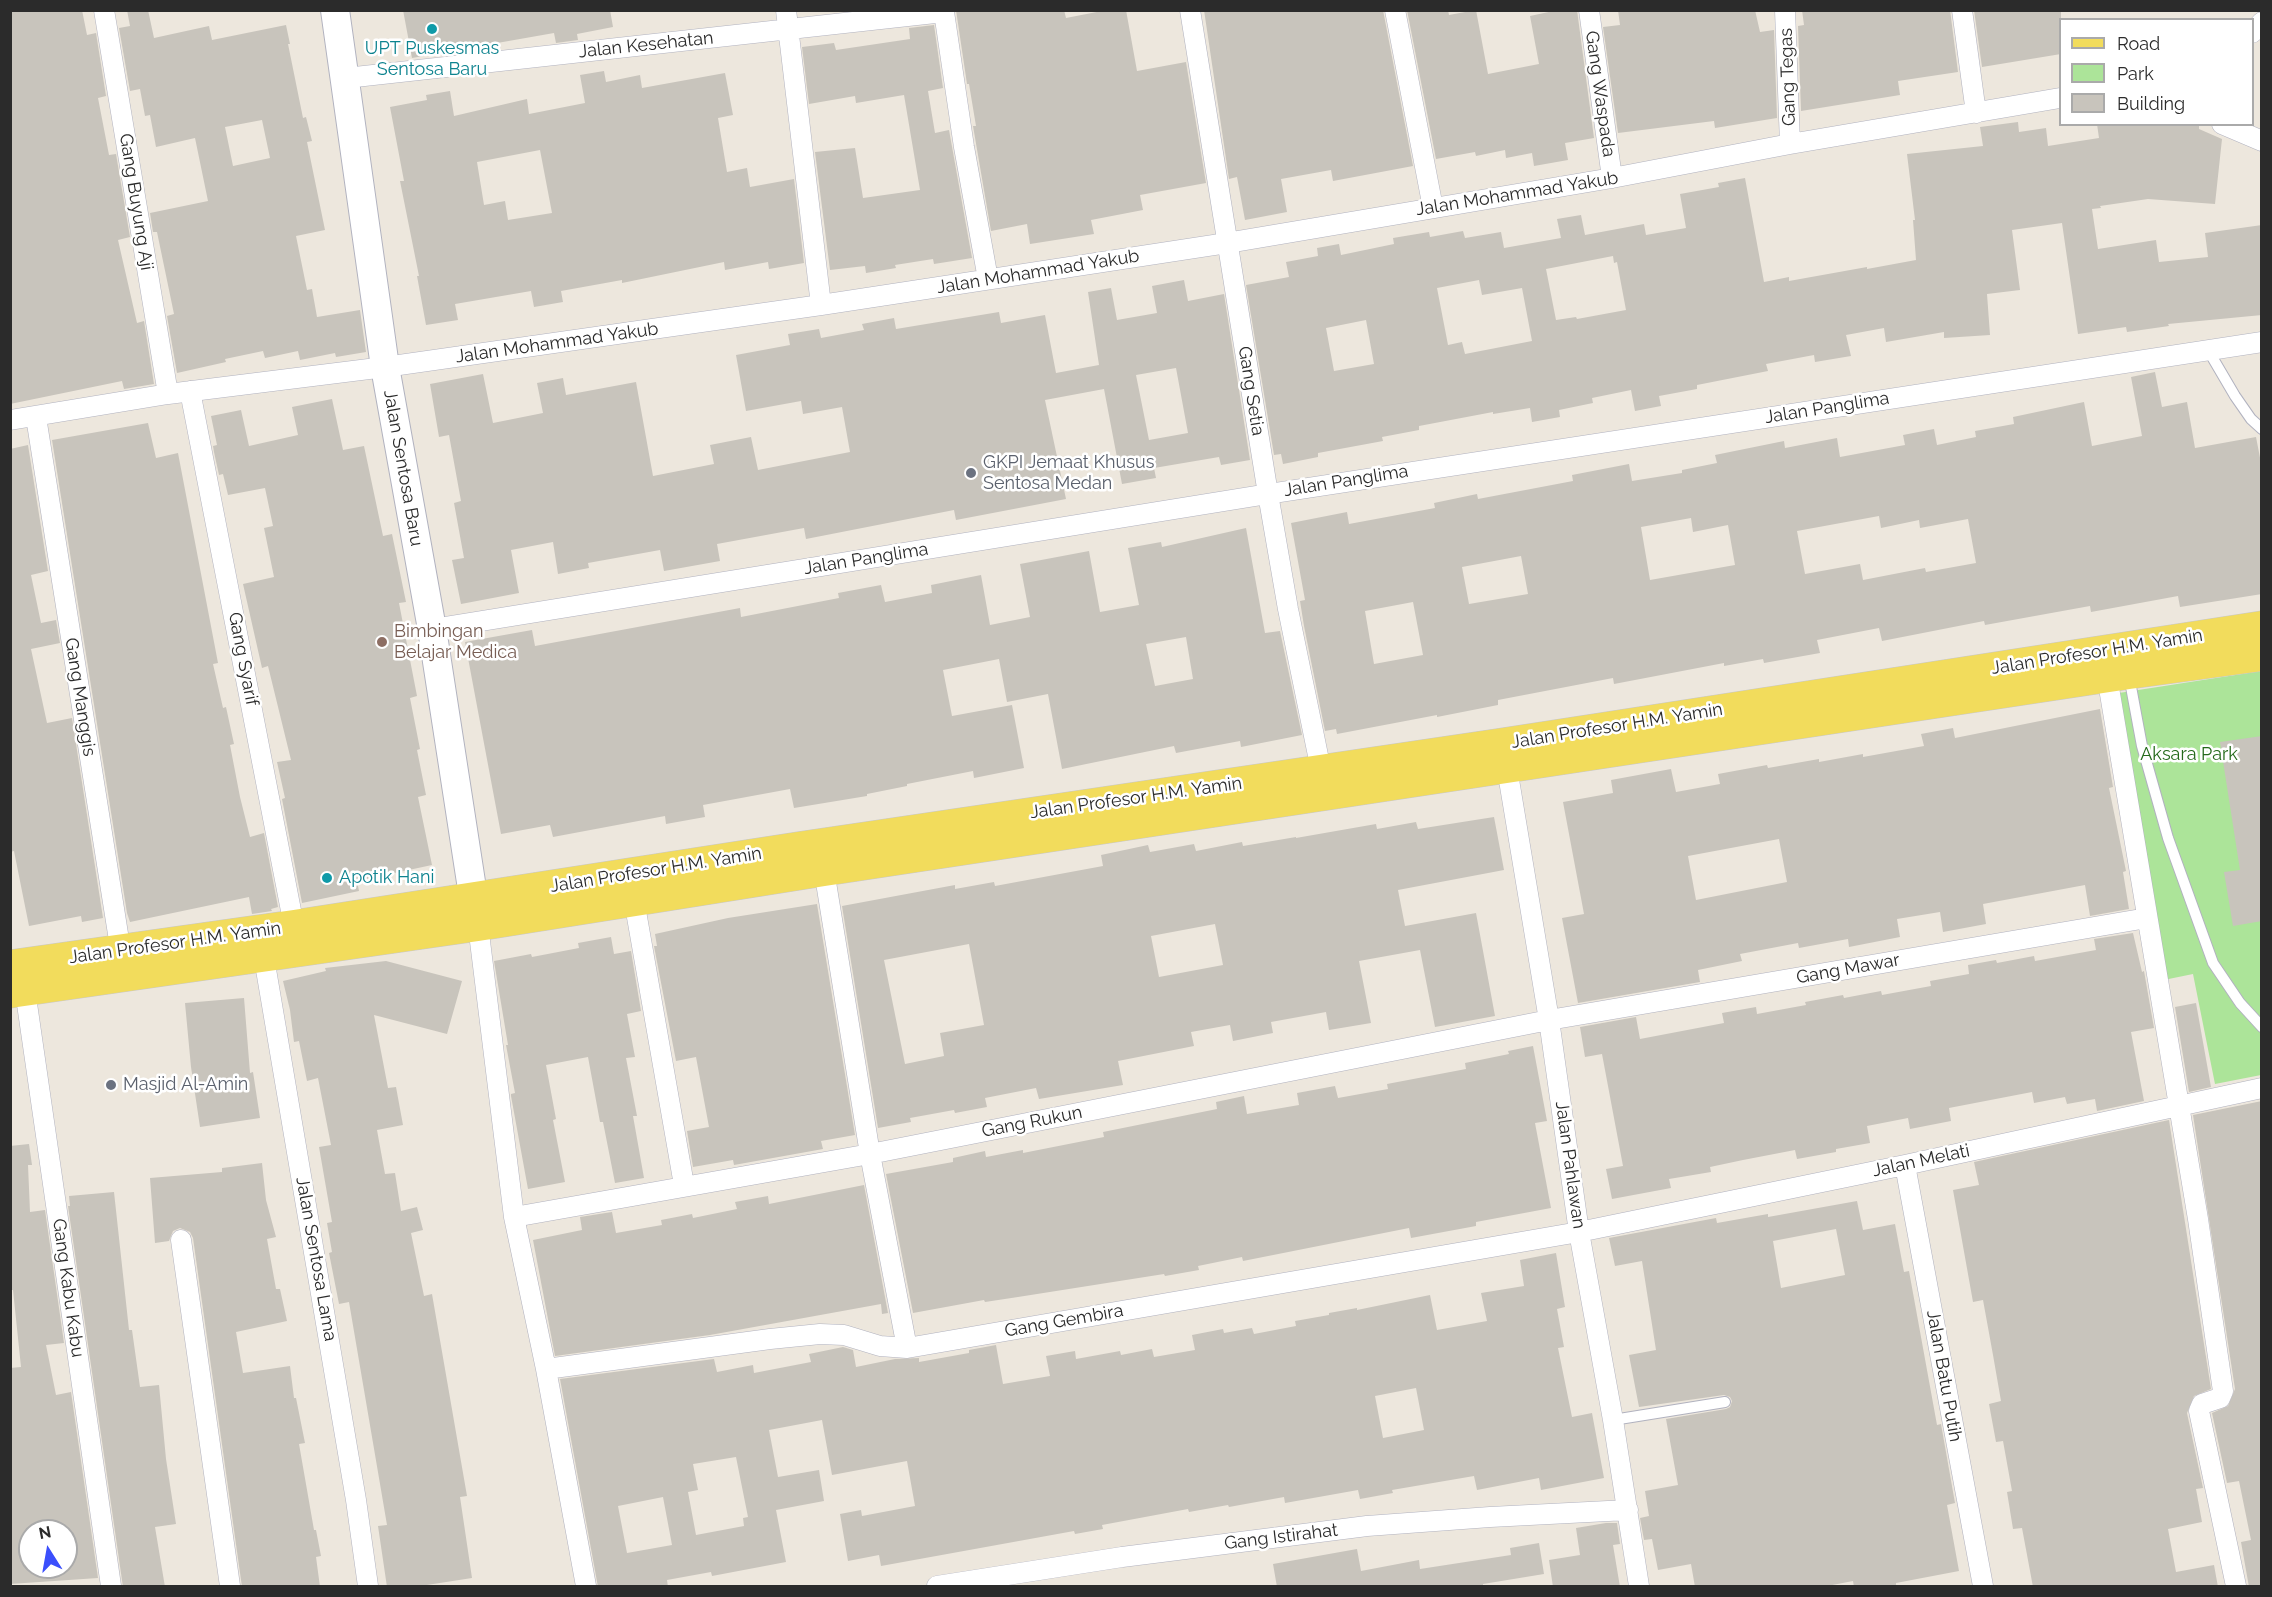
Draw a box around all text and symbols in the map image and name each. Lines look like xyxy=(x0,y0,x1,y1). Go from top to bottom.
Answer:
legend xyxy=(2059,18,2254,126)
marker: UPT Puskesmas Sentosa Baru xyxy=(425,22,439,36)
street label: Jalan Kesehatan xyxy=(577,27,715,63)
street label: Gang Tegas xyxy=(1775,28,1801,126)
street label: Gang Waspada xyxy=(1580,30,1620,158)
text: Road xyxy=(2117,33,2160,54)
place label: UPT Puskesmas Sentosa Baru xyxy=(365,38,499,80)
text: Park xyxy=(2117,63,2154,84)
text: Building xyxy=(2117,93,2185,114)
street label: Gang Buyung Aji xyxy=(115,132,157,272)
street label: Jalan Mohammad Yakub xyxy=(1414,167,1620,221)
street label: Jalan Mohammad Yakub xyxy=(935,245,1141,299)
street label: Jalan Mohammad Yakub xyxy=(454,318,660,368)
street label: Gang Setia xyxy=(1233,345,1269,437)
street label: Jalan Panglima xyxy=(1763,387,1891,429)
street label: Jalan Sentosa Baru xyxy=(379,388,427,548)
place label: GKPI Jemaat Khusus Sentosa Medan xyxy=(983,452,1154,494)
street label: Jalan Panglima xyxy=(1282,460,1410,502)
marker: GKPI Jemaat Khusus Sentosa Medan xyxy=(964,466,978,480)
street label: Jalan Panglima xyxy=(802,538,930,580)
street label: Gang Syarif xyxy=(223,610,263,708)
place label: Bimbingan Belajar Medica xyxy=(394,621,517,664)
street label: Jalan Profesor H.M. Yamin xyxy=(1990,625,2204,679)
marker: Bimbingan Belajar Medica xyxy=(375,635,389,649)
street label: Gang Manggis xyxy=(60,636,100,758)
street label: Jalan Profesor H.M. Yamin xyxy=(1510,699,1724,753)
park label: Aksara Park xyxy=(2140,744,2238,766)
street label: Jalan Profesor H.M. Yamin xyxy=(1029,772,1243,824)
street label: Jalan Profesor H.M. Yamin xyxy=(549,843,763,897)
place label: Apotik Hani xyxy=(339,867,434,889)
marker: Apotik Hani xyxy=(320,871,334,885)
street label: Jalan Profesor H.M. Yamin xyxy=(68,917,282,969)
street label: Gang Mawar xyxy=(1795,949,1901,989)
place label: Masjid Al-Amin xyxy=(123,1074,248,1096)
marker: Masjid Al-Amin xyxy=(104,1078,118,1092)
street label: Jalan Pahlawan xyxy=(1550,1100,1590,1230)
street label: Gang Rukun xyxy=(980,1102,1084,1142)
street label: Jalan Melati xyxy=(1870,1140,1972,1182)
street label: Jalan Sentosa Lama xyxy=(291,1175,341,1343)
street label: Gang Kabu Kabu xyxy=(48,1217,88,1359)
street label: Gang Gembira xyxy=(1003,1300,1125,1342)
street label: Jalan Batu Putih xyxy=(1922,1308,1966,1444)
north arrow xyxy=(18,1519,78,1579)
street label: Gang Istirahat xyxy=(1223,1519,1339,1555)
text: N xyxy=(37,1522,53,1543)

